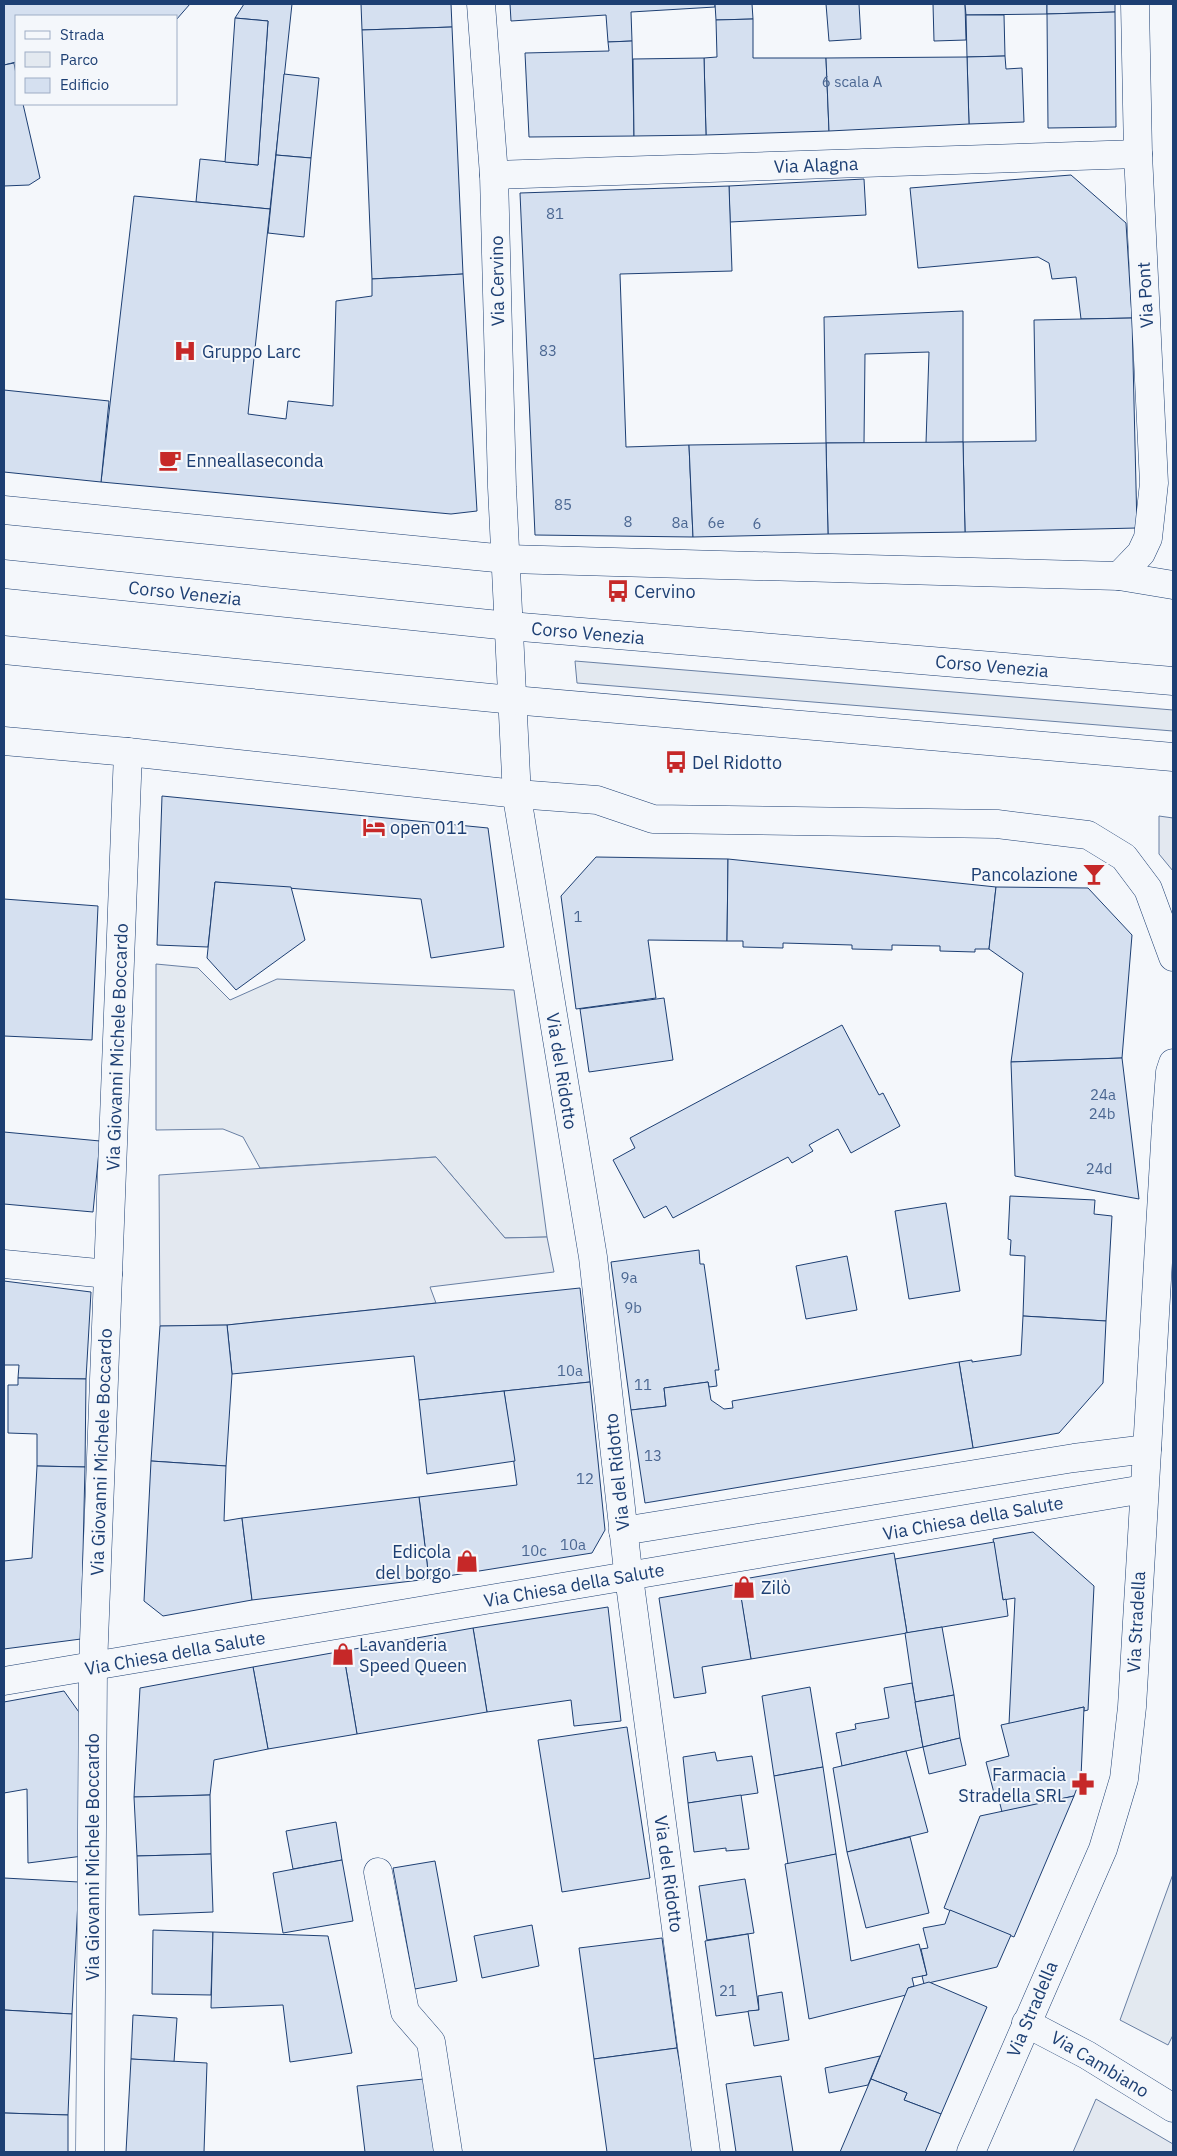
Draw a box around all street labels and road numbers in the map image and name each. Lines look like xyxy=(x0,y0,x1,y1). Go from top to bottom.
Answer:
street label: Via Alagna xyxy=(773,152,859,178)
street label: Via Cervino xyxy=(485,235,509,327)
street label: Via Pont xyxy=(1132,261,1158,329)
street label: Corso Venezia xyxy=(127,576,243,610)
street label: Corso Venezia xyxy=(530,617,646,649)
street label: Corso Venezia xyxy=(934,650,1050,682)
street label: Via Giovanni Michele Boccardo xyxy=(101,923,133,1171)
street label: Via del Ridotto xyxy=(541,1011,583,1131)
street label: Via Giovanni Michele Boccardo xyxy=(85,1328,117,1576)
street label: Via del Ridotto xyxy=(599,1412,635,1532)
street label: Via Chiesa della Salute xyxy=(881,1491,1065,1545)
street label: Via Chiesa della Salute xyxy=(482,1558,666,1612)
street label: Via Stradella xyxy=(1122,1570,1150,1673)
street label: Via Chiesa della Salute xyxy=(83,1626,267,1680)
street label: Via Giovanni Michele Boccardo xyxy=(81,1733,104,1981)
street label: Via del Ridotto xyxy=(649,1814,689,1934)
street label: Via Stradella xyxy=(1002,1957,1063,2060)
street label: Via Cambiano xyxy=(1047,2026,1153,2102)

